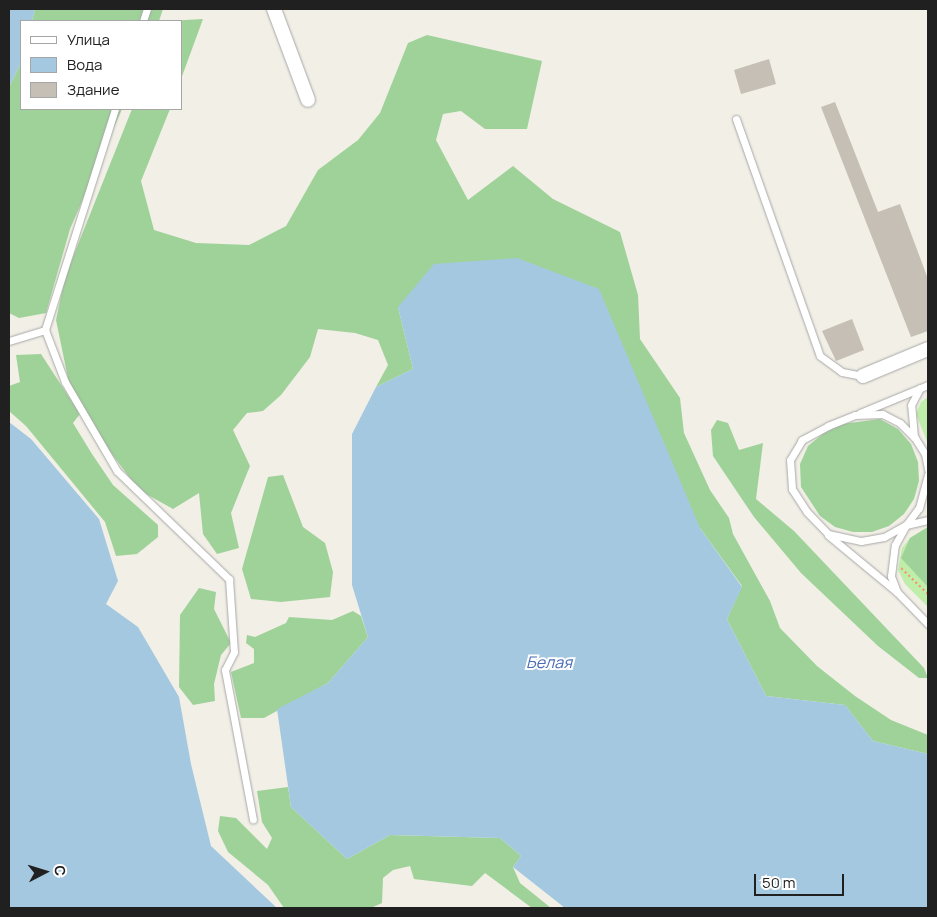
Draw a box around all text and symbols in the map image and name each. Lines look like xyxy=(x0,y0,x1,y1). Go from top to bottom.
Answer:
legend xyxy=(20,20,182,110)
text: Улица xyxy=(67,29,110,50)
text: Вода xyxy=(67,54,102,75)
text: Здание xyxy=(67,79,119,100)
water label: Белая xyxy=(526,652,572,672)
north arrow xyxy=(20,847,70,897)
scale bar xyxy=(757,864,847,896)
text: С xyxy=(51,865,70,877)
text: 50 m xyxy=(762,872,796,893)

